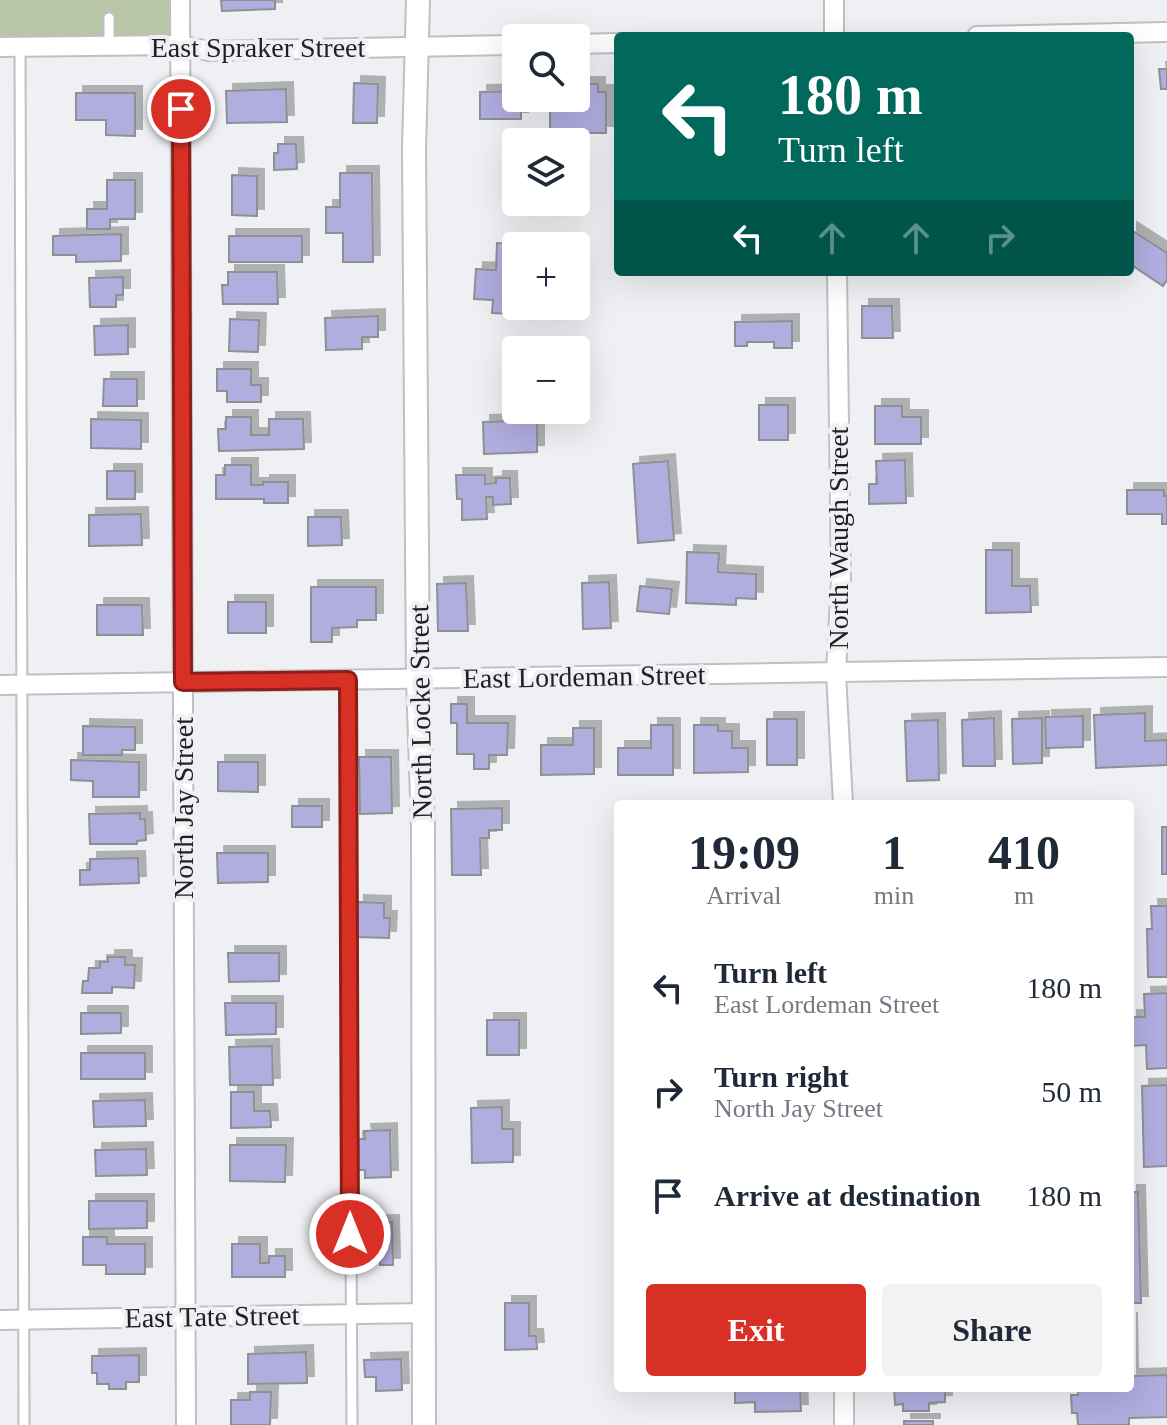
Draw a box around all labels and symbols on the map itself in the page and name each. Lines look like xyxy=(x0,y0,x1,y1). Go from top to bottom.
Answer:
street label: East Spraker Street xyxy=(151,32,366,63)
pin xyxy=(147,75,215,143)
street label: North Waugh Street xyxy=(823,426,854,649)
street label: North Locke Street xyxy=(403,604,438,820)
street label: East Lordeman Street xyxy=(462,659,706,694)
street label: North Jay Street xyxy=(168,717,199,899)
position arrow xyxy=(308,1192,392,1276)
street label: East Tate Street xyxy=(124,1299,300,1334)

